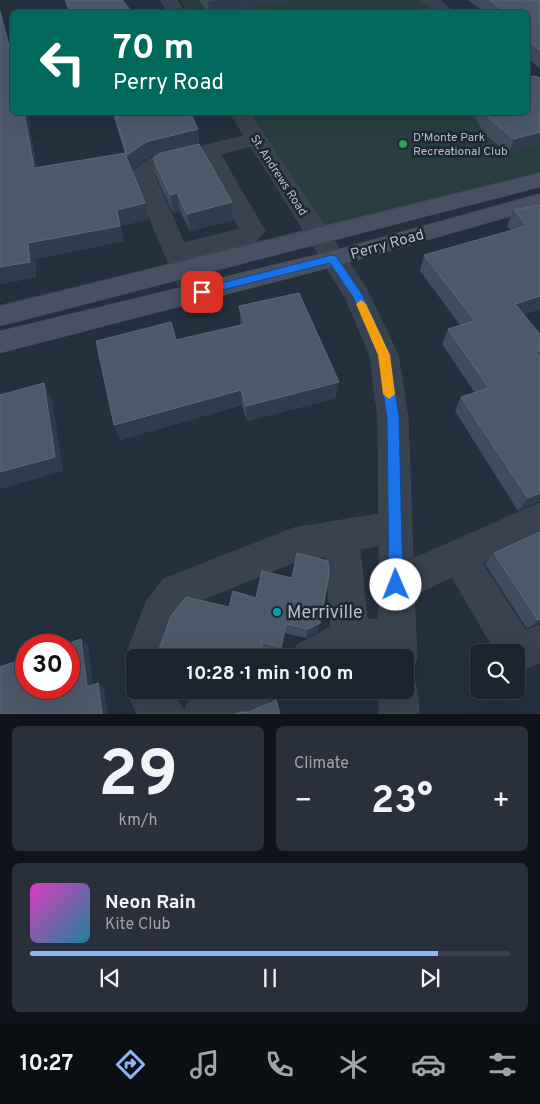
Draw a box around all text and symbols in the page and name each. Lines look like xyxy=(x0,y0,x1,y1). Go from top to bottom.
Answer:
text: 70 m xyxy=(113,27,194,71)
icon: left xyxy=(30,30,95,95)
text: Perry Road xyxy=(113,70,224,97)
place label: D'Monte Park Recreational Club xyxy=(413,130,508,160)
street label: St. Andrews Road xyxy=(246,132,310,219)
marker: D'Monte Park Recreational Club xyxy=(397,138,409,150)
street label: Perry Road xyxy=(348,226,426,265)
pin xyxy=(181,271,223,313)
icon: arrive xyxy=(188,278,216,306)
position arrow xyxy=(369,558,421,610)
place label: Merriville xyxy=(287,602,363,625)
marker: Merriville xyxy=(271,606,283,618)
speed limit sign: 30 xyxy=(15,634,80,699)
map controls xyxy=(470,644,525,699)
button: search xyxy=(470,644,525,699)
text: 10:28 · 1 min · 100 m xyxy=(187,662,353,686)
text: 29 xyxy=(98,737,178,819)
text: Climate xyxy=(294,754,349,774)
text: 23° xyxy=(371,778,433,827)
text: − xyxy=(294,784,312,820)
text: + xyxy=(492,784,510,820)
text: km/h xyxy=(119,811,157,831)
text: Neon Rain xyxy=(105,891,196,915)
text: Kite Club xyxy=(105,915,170,935)
icon: previous xyxy=(96,964,124,992)
icon: pause xyxy=(256,964,284,992)
icon: next xyxy=(416,964,444,992)
icon: directions xyxy=(113,1047,148,1082)
icon: music xyxy=(187,1047,222,1082)
icon: phone xyxy=(262,1047,297,1082)
icon: climate xyxy=(336,1047,371,1082)
icon: car xyxy=(411,1047,446,1082)
icon: filters xyxy=(485,1047,520,1082)
text: 10:27 xyxy=(20,1051,73,1078)

